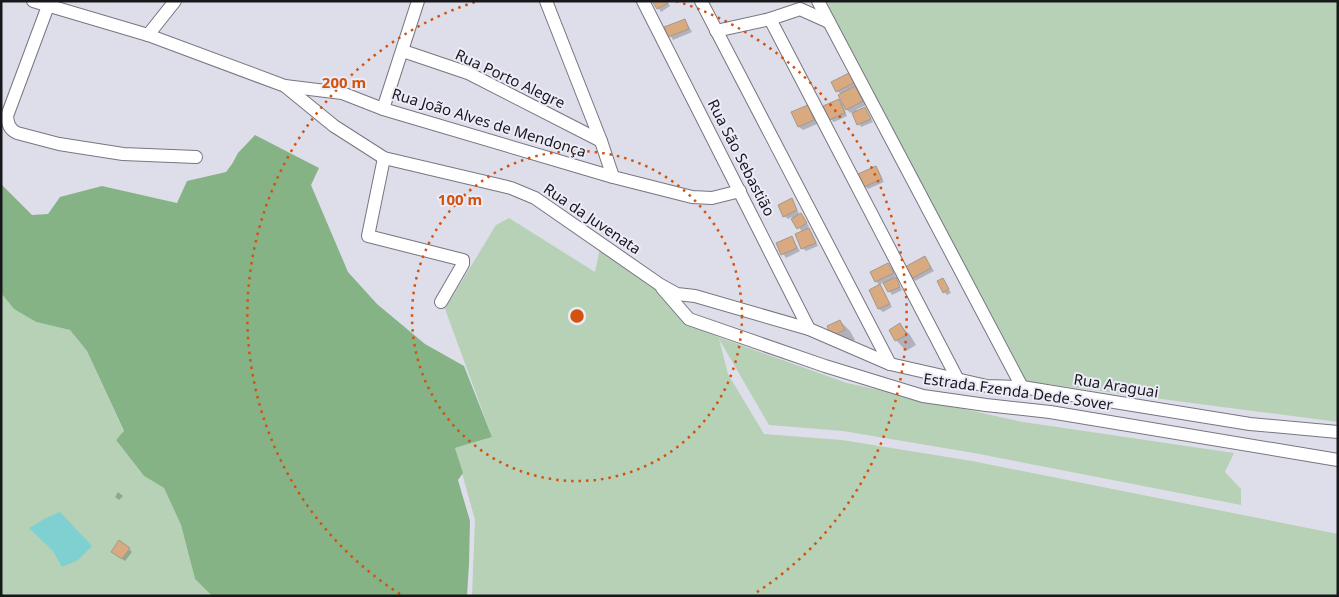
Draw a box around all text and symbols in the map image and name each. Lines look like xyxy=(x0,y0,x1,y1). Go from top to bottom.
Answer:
street label: Rua Porto Alegre xyxy=(452,44,569,112)
text: 200 m xyxy=(322,72,366,92)
street label: Rua João Alves de Mendonça xyxy=(390,83,589,161)
street label: Rua São Sebastião xyxy=(704,96,780,219)
street label: Rua da Juvenata xyxy=(540,178,645,258)
text: 100 m xyxy=(438,189,482,209)
centre of rings xyxy=(568,307,586,325)
street label: Estrada Fzenda Dede Sover xyxy=(922,368,1114,414)
street label: Rua Araguai xyxy=(1072,368,1160,402)

